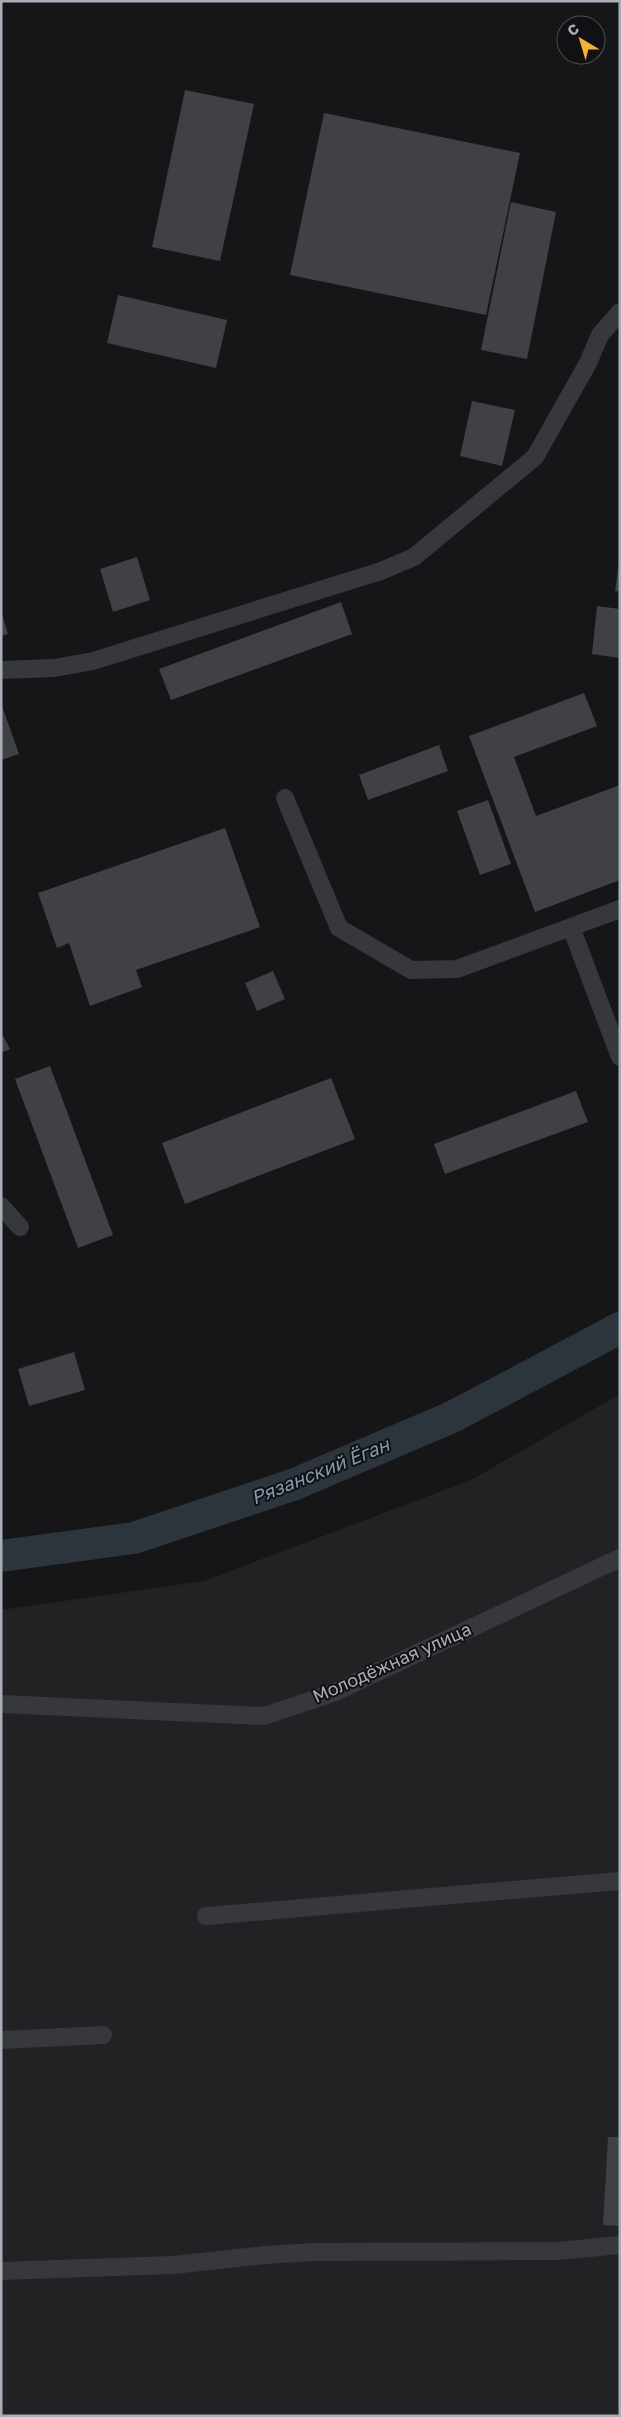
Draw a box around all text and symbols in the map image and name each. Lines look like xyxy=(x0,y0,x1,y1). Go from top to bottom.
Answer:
north arrow xyxy=(556,15,606,65)
text: С xyxy=(564,20,582,39)
water label: Рязанский Ёган xyxy=(247,1432,394,1509)
street label: Молодёжная улица xyxy=(309,1617,474,1707)

